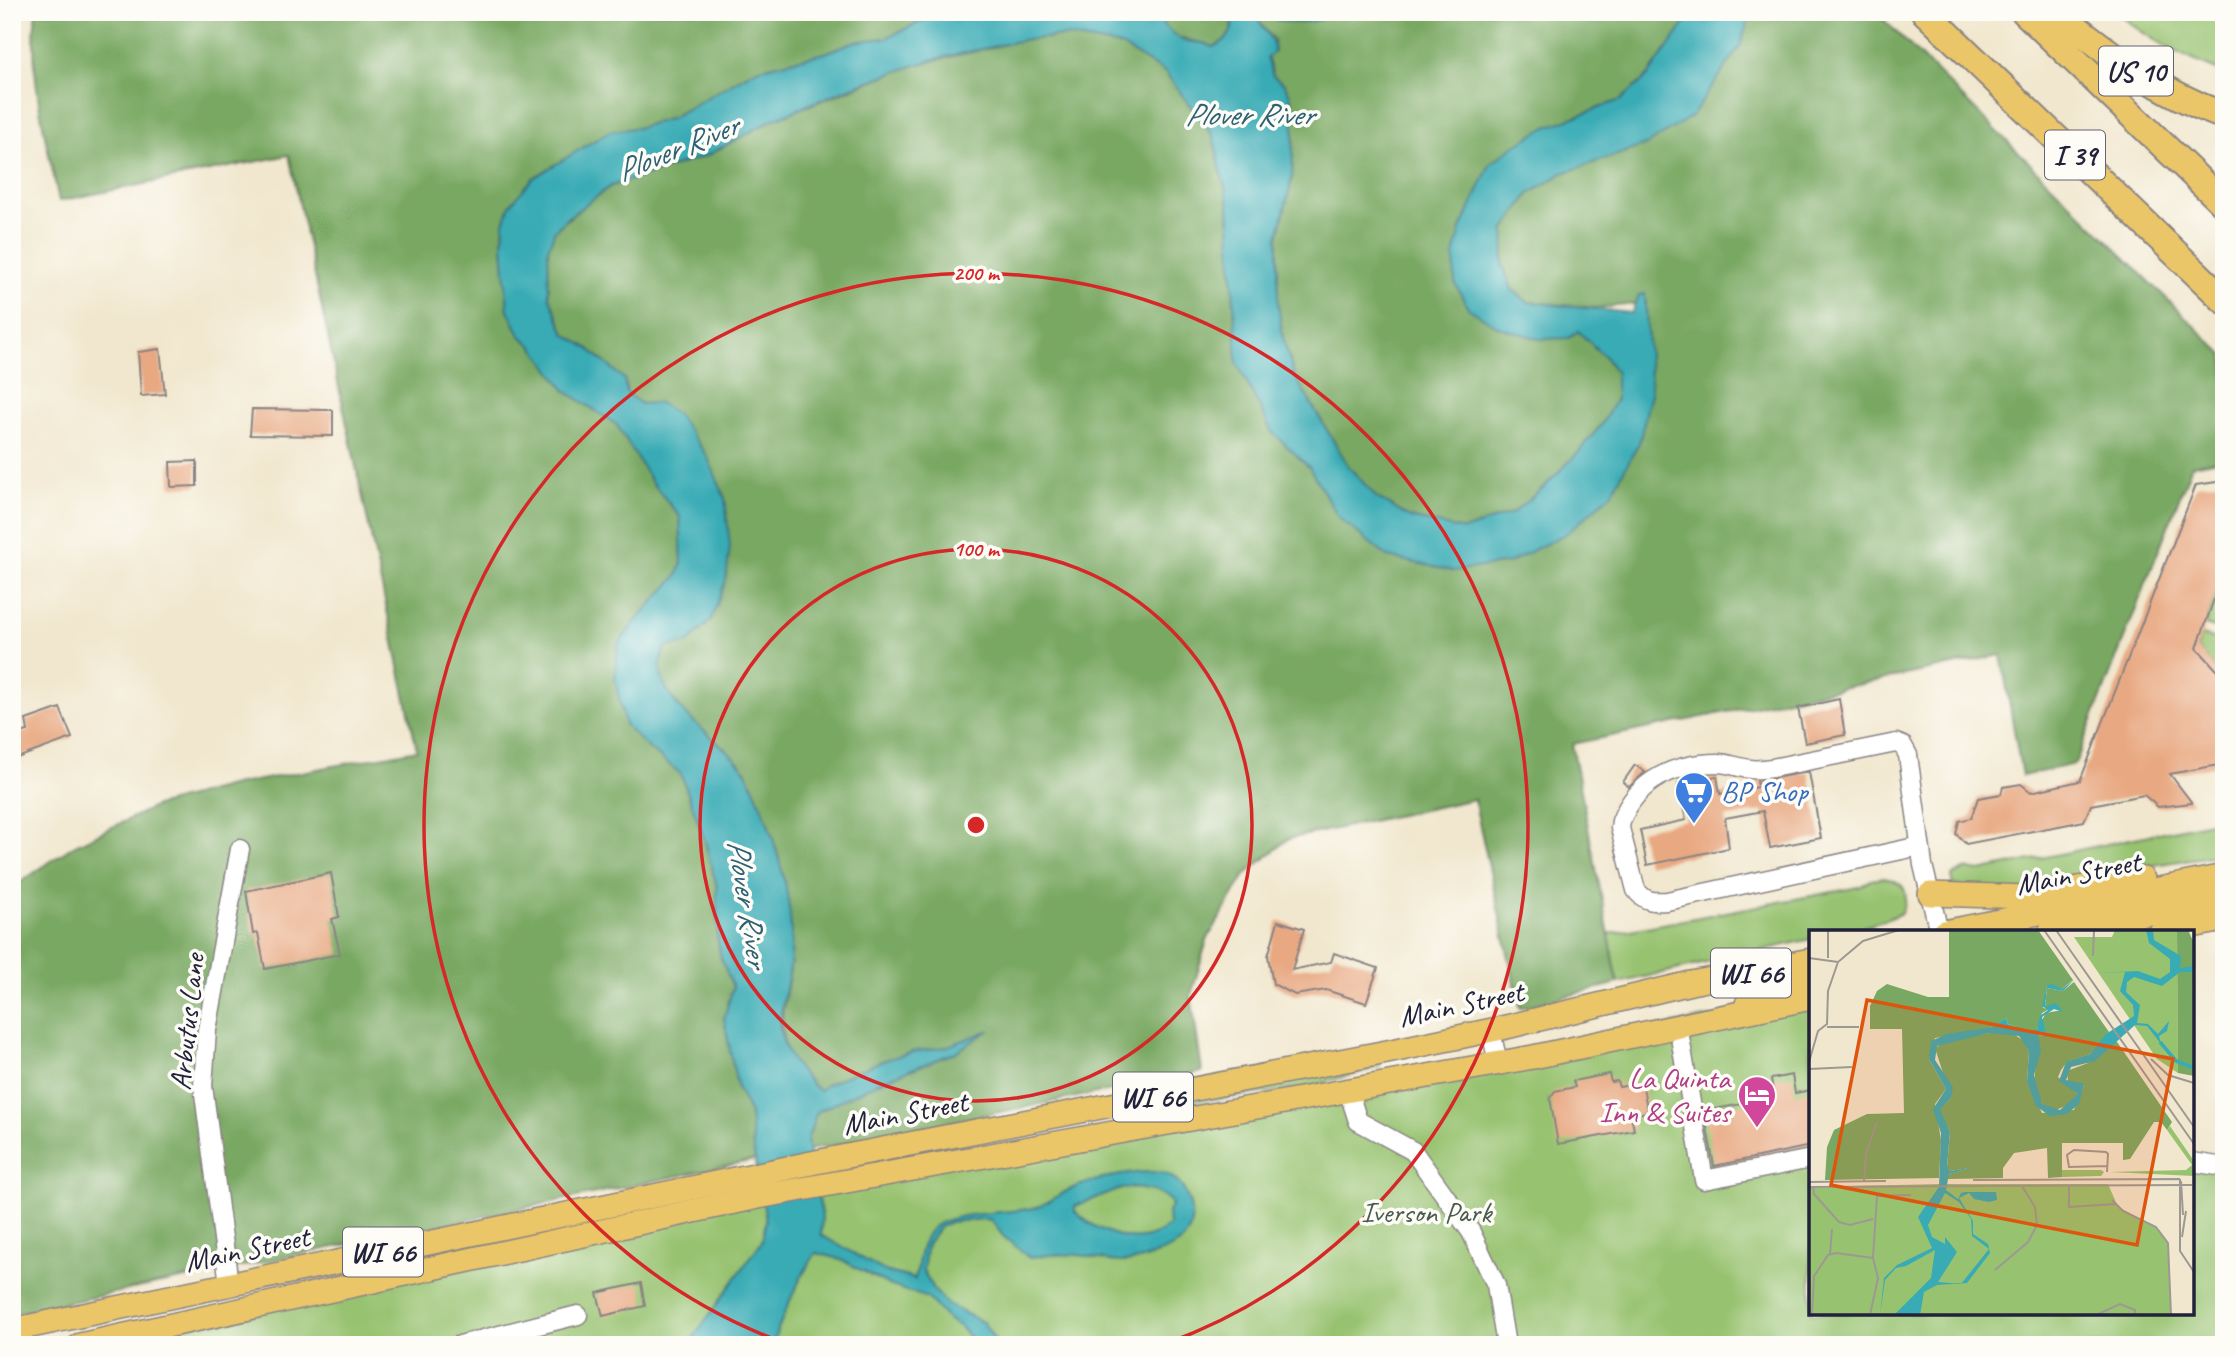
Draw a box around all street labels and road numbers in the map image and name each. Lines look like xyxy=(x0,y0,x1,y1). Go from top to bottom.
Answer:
road number: US 10 xyxy=(2099,46,2173,96)
road number: I 39 xyxy=(2045,130,2105,180)
street label: Main Street xyxy=(2013,842,2146,904)
road number: WI 66 xyxy=(1711,948,1791,998)
street label: Arbutus Lane xyxy=(161,950,213,1092)
street label: Main Street xyxy=(1396,972,1529,1036)
road number: WI 66 xyxy=(1113,1072,1193,1122)
street label: Main Street xyxy=(840,1082,973,1144)
street label: Main Street xyxy=(182,1217,315,1281)
road number: WI 66 xyxy=(343,1228,423,1276)

